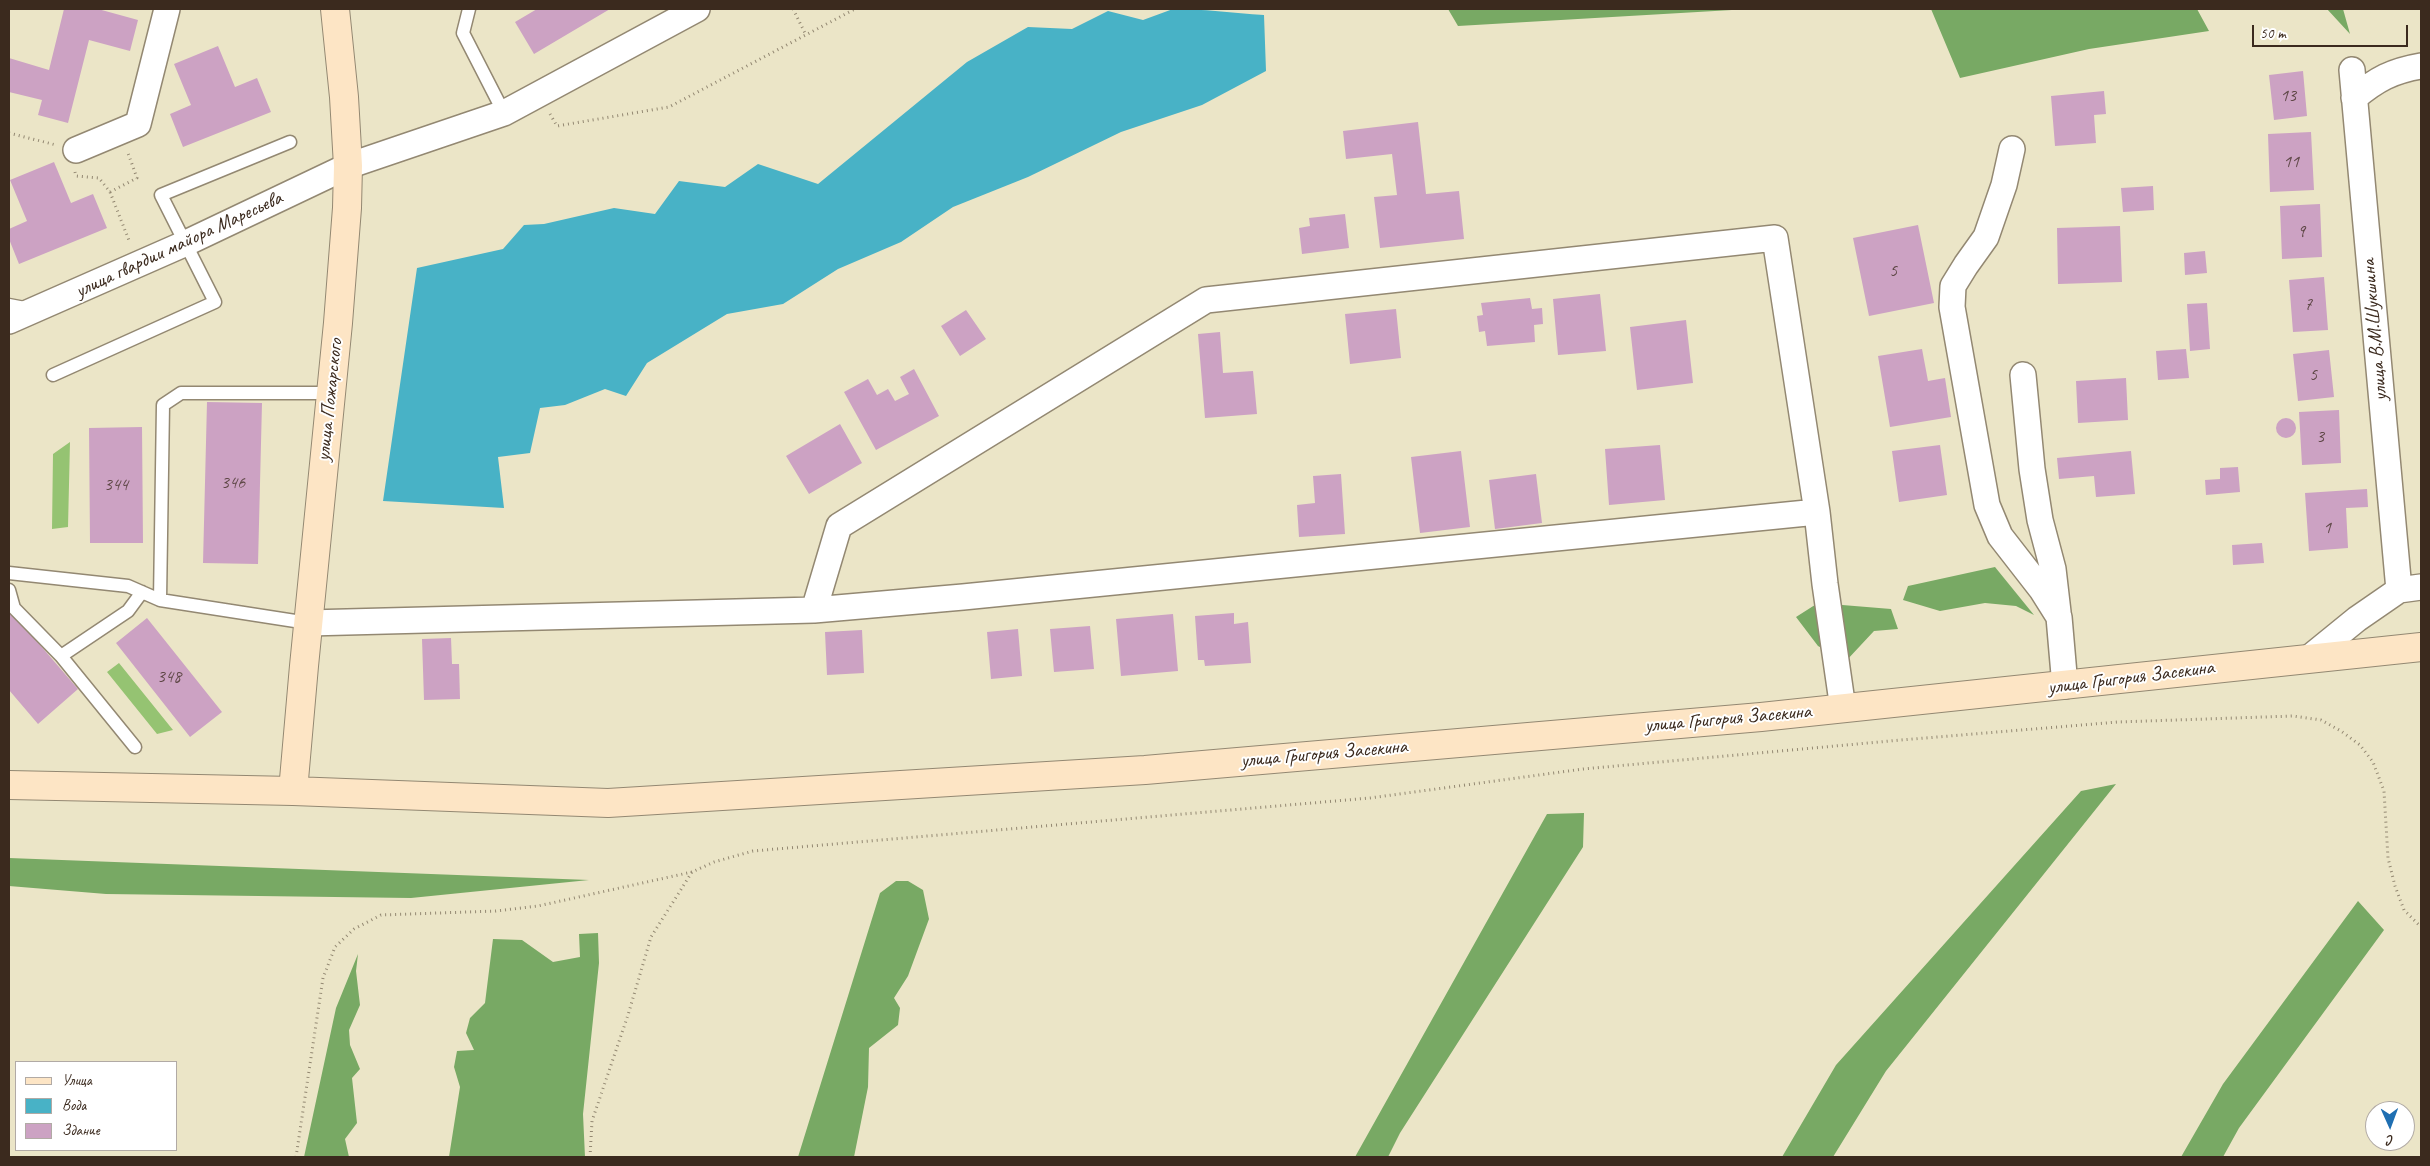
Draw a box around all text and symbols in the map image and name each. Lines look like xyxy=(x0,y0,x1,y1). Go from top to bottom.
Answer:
scale bar xyxy=(2255,15,2411,47)
text: 50 m xyxy=(2260,24,2286,43)
house number: 13 xyxy=(2280,85,2296,107)
house number: 11 xyxy=(2283,151,2299,173)
street label: улица гвардии майора Маресьева xyxy=(72,186,286,304)
house number: 9 xyxy=(2297,221,2305,243)
street label: улица В.М.Шукшина xyxy=(2357,258,2393,402)
house number: 5 xyxy=(1889,260,1897,282)
house number: 7 xyxy=(2304,294,2312,316)
street label: улица Пожарского xyxy=(312,337,348,463)
house number: 5 xyxy=(2309,364,2317,386)
house number: 3 xyxy=(2316,426,2324,448)
house number: 346 xyxy=(221,472,245,494)
house number: 344 xyxy=(104,474,128,496)
house number: 1 xyxy=(2323,517,2331,539)
street label: улица Григория Засекина xyxy=(2047,656,2215,700)
house number: 348 xyxy=(157,666,181,688)
street label: улица Григория Засекина xyxy=(1644,700,1812,738)
street label: улица Григория Засекина xyxy=(1240,735,1408,773)
legend xyxy=(15,1061,178,1151)
text: Улица xyxy=(62,1071,92,1090)
text: Вода xyxy=(62,1096,86,1115)
north arrow xyxy=(2365,1101,2415,1151)
text: Здание xyxy=(62,1121,100,1140)
text: С xyxy=(2387,1132,2394,1149)

